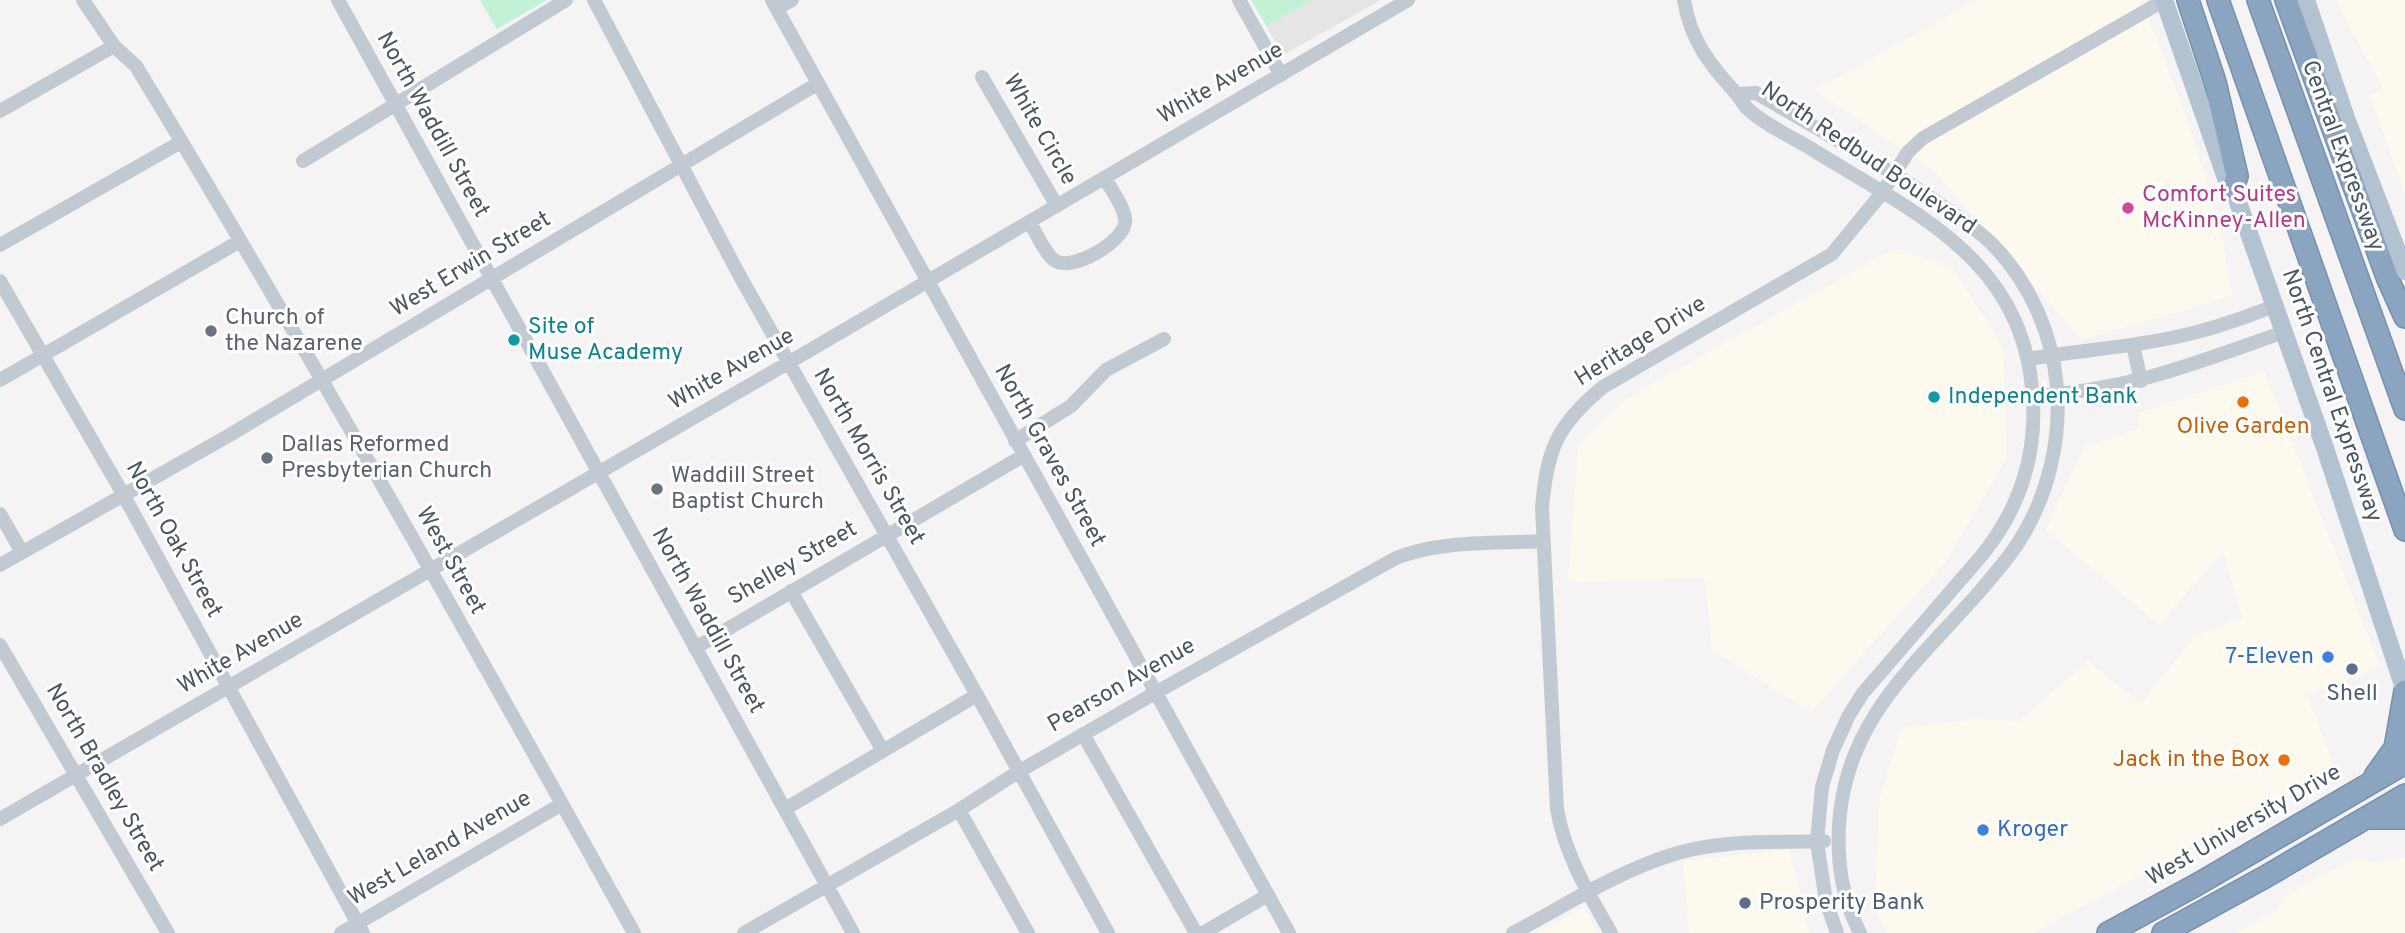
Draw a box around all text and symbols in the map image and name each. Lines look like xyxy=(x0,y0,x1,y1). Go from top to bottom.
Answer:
street label: North Waddill Street xyxy=(369,27,495,223)
street label: White Avenue xyxy=(1153,36,1289,132)
street label: Central Expressway xyxy=(2294,57,2390,255)
street label: White Circle xyxy=(996,69,1082,191)
street label: North Redbud Boulevard xyxy=(1755,76,1981,242)
place label: Comfort Suites McKinney-Allen xyxy=(2142,181,2306,236)
marker: Comfort Suites McKinney-Allen xyxy=(2120,200,2136,216)
street label: West Erwin Street xyxy=(385,206,557,324)
street label: North Central Expressway xyxy=(2274,266,2388,526)
street label: Heritage Drive xyxy=(1570,290,1712,394)
place label: Church of the Nazarene xyxy=(225,304,363,359)
place label: Site of Muse Academy xyxy=(528,313,683,368)
street label: White Avenue xyxy=(664,322,800,418)
marker: Church of the Nazarene xyxy=(203,323,219,339)
marker: Site of Muse Academy xyxy=(506,332,522,348)
street label: North Graves Street xyxy=(987,359,1111,553)
street label: North Morris Street xyxy=(806,363,930,551)
place label: Independent Bank xyxy=(1948,383,2138,412)
marker: Independent Bank xyxy=(1926,389,1942,405)
marker: Olive Garden xyxy=(2235,394,2251,410)
place label: Olive Garden xyxy=(2176,413,2310,442)
place label: Dallas Reformed Presbyterian Church xyxy=(281,431,492,486)
marker: Dallas Reformed Presbyterian Church xyxy=(259,450,275,466)
street label: North Oak Street xyxy=(118,457,228,623)
place label: Waddill Street Baptist Church xyxy=(671,462,824,517)
marker: Waddill Street Baptist Church xyxy=(649,481,665,497)
street label: West Street xyxy=(408,502,492,620)
street label: Shelley Street xyxy=(723,515,863,613)
street label: North Waddill Street xyxy=(644,523,770,719)
street label: White Avenue xyxy=(173,606,309,702)
street label: Pearson Avenue xyxy=(1043,632,1201,740)
place label: 7-Eleven xyxy=(2225,643,2314,672)
marker: 7-Eleven xyxy=(2320,649,2336,665)
marker: Shell xyxy=(2344,661,2360,677)
street label: North Bradley Street xyxy=(38,679,170,877)
place label: Shell xyxy=(2326,680,2378,709)
place label: Jack in the Box xyxy=(2113,746,2270,775)
marker: Jack in the Box xyxy=(2276,752,2292,768)
street label: West University Drive xyxy=(2141,758,2347,894)
street label: West Leland Avenue xyxy=(343,785,537,913)
place label: Kroger xyxy=(1997,816,2068,845)
marker: Kroger xyxy=(1975,822,1991,838)
place label: Prosperity Bank xyxy=(1759,889,1925,918)
marker: Prosperity Bank xyxy=(1737,895,1753,911)

